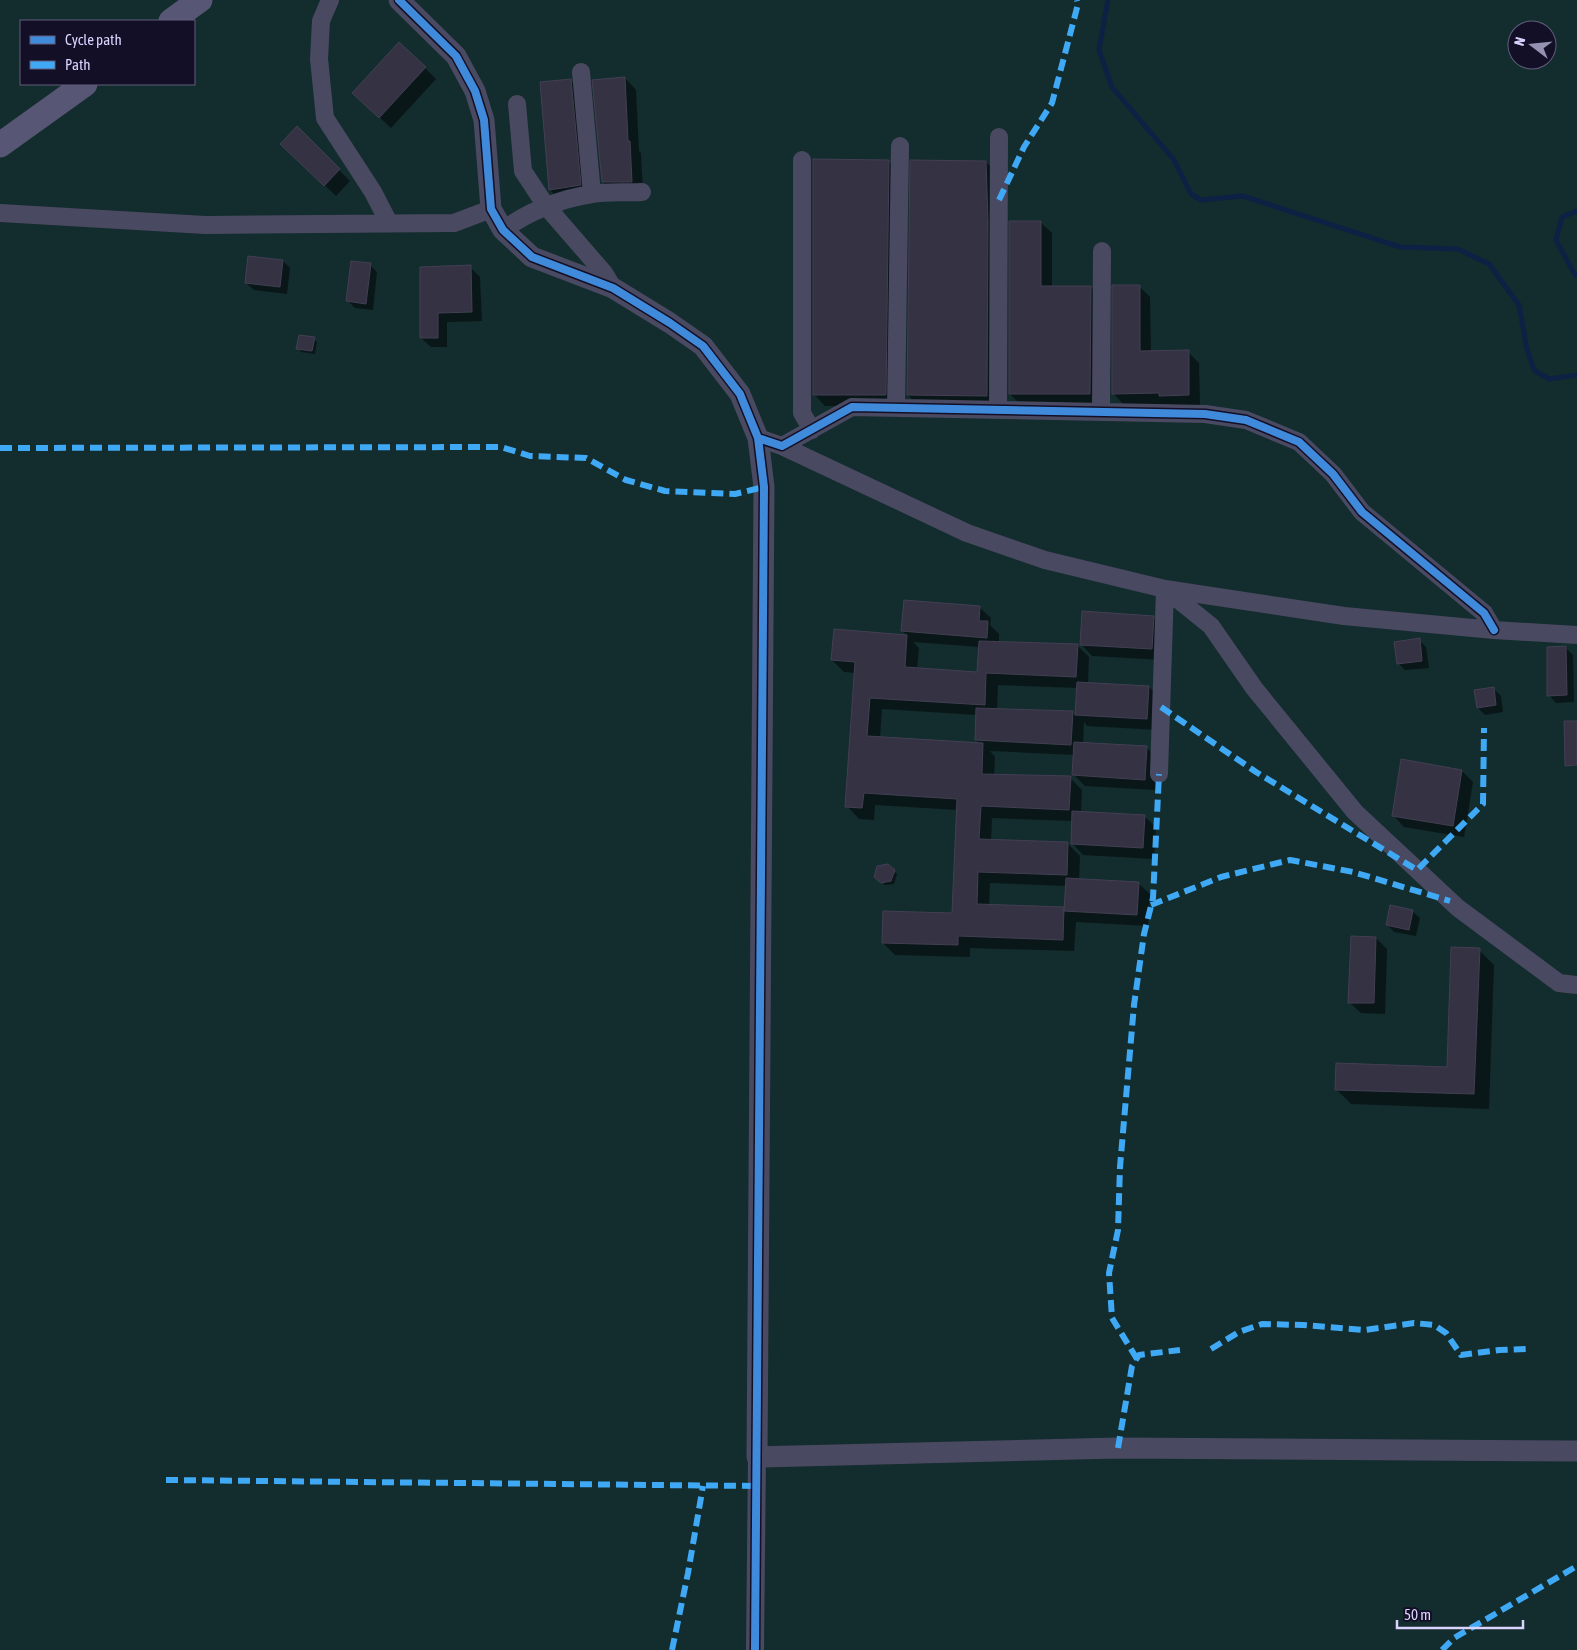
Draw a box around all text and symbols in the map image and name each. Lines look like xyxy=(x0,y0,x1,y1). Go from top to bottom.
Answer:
legend xyxy=(20,20,195,85)
north arrow xyxy=(1507,20,1557,70)
text: Cycle path xyxy=(65,31,122,48)
text: N xyxy=(1511,35,1528,48)
text: Path xyxy=(65,56,91,73)
scale bar xyxy=(1397,1598,1523,1630)
text: 50 m xyxy=(1404,1606,1431,1623)

